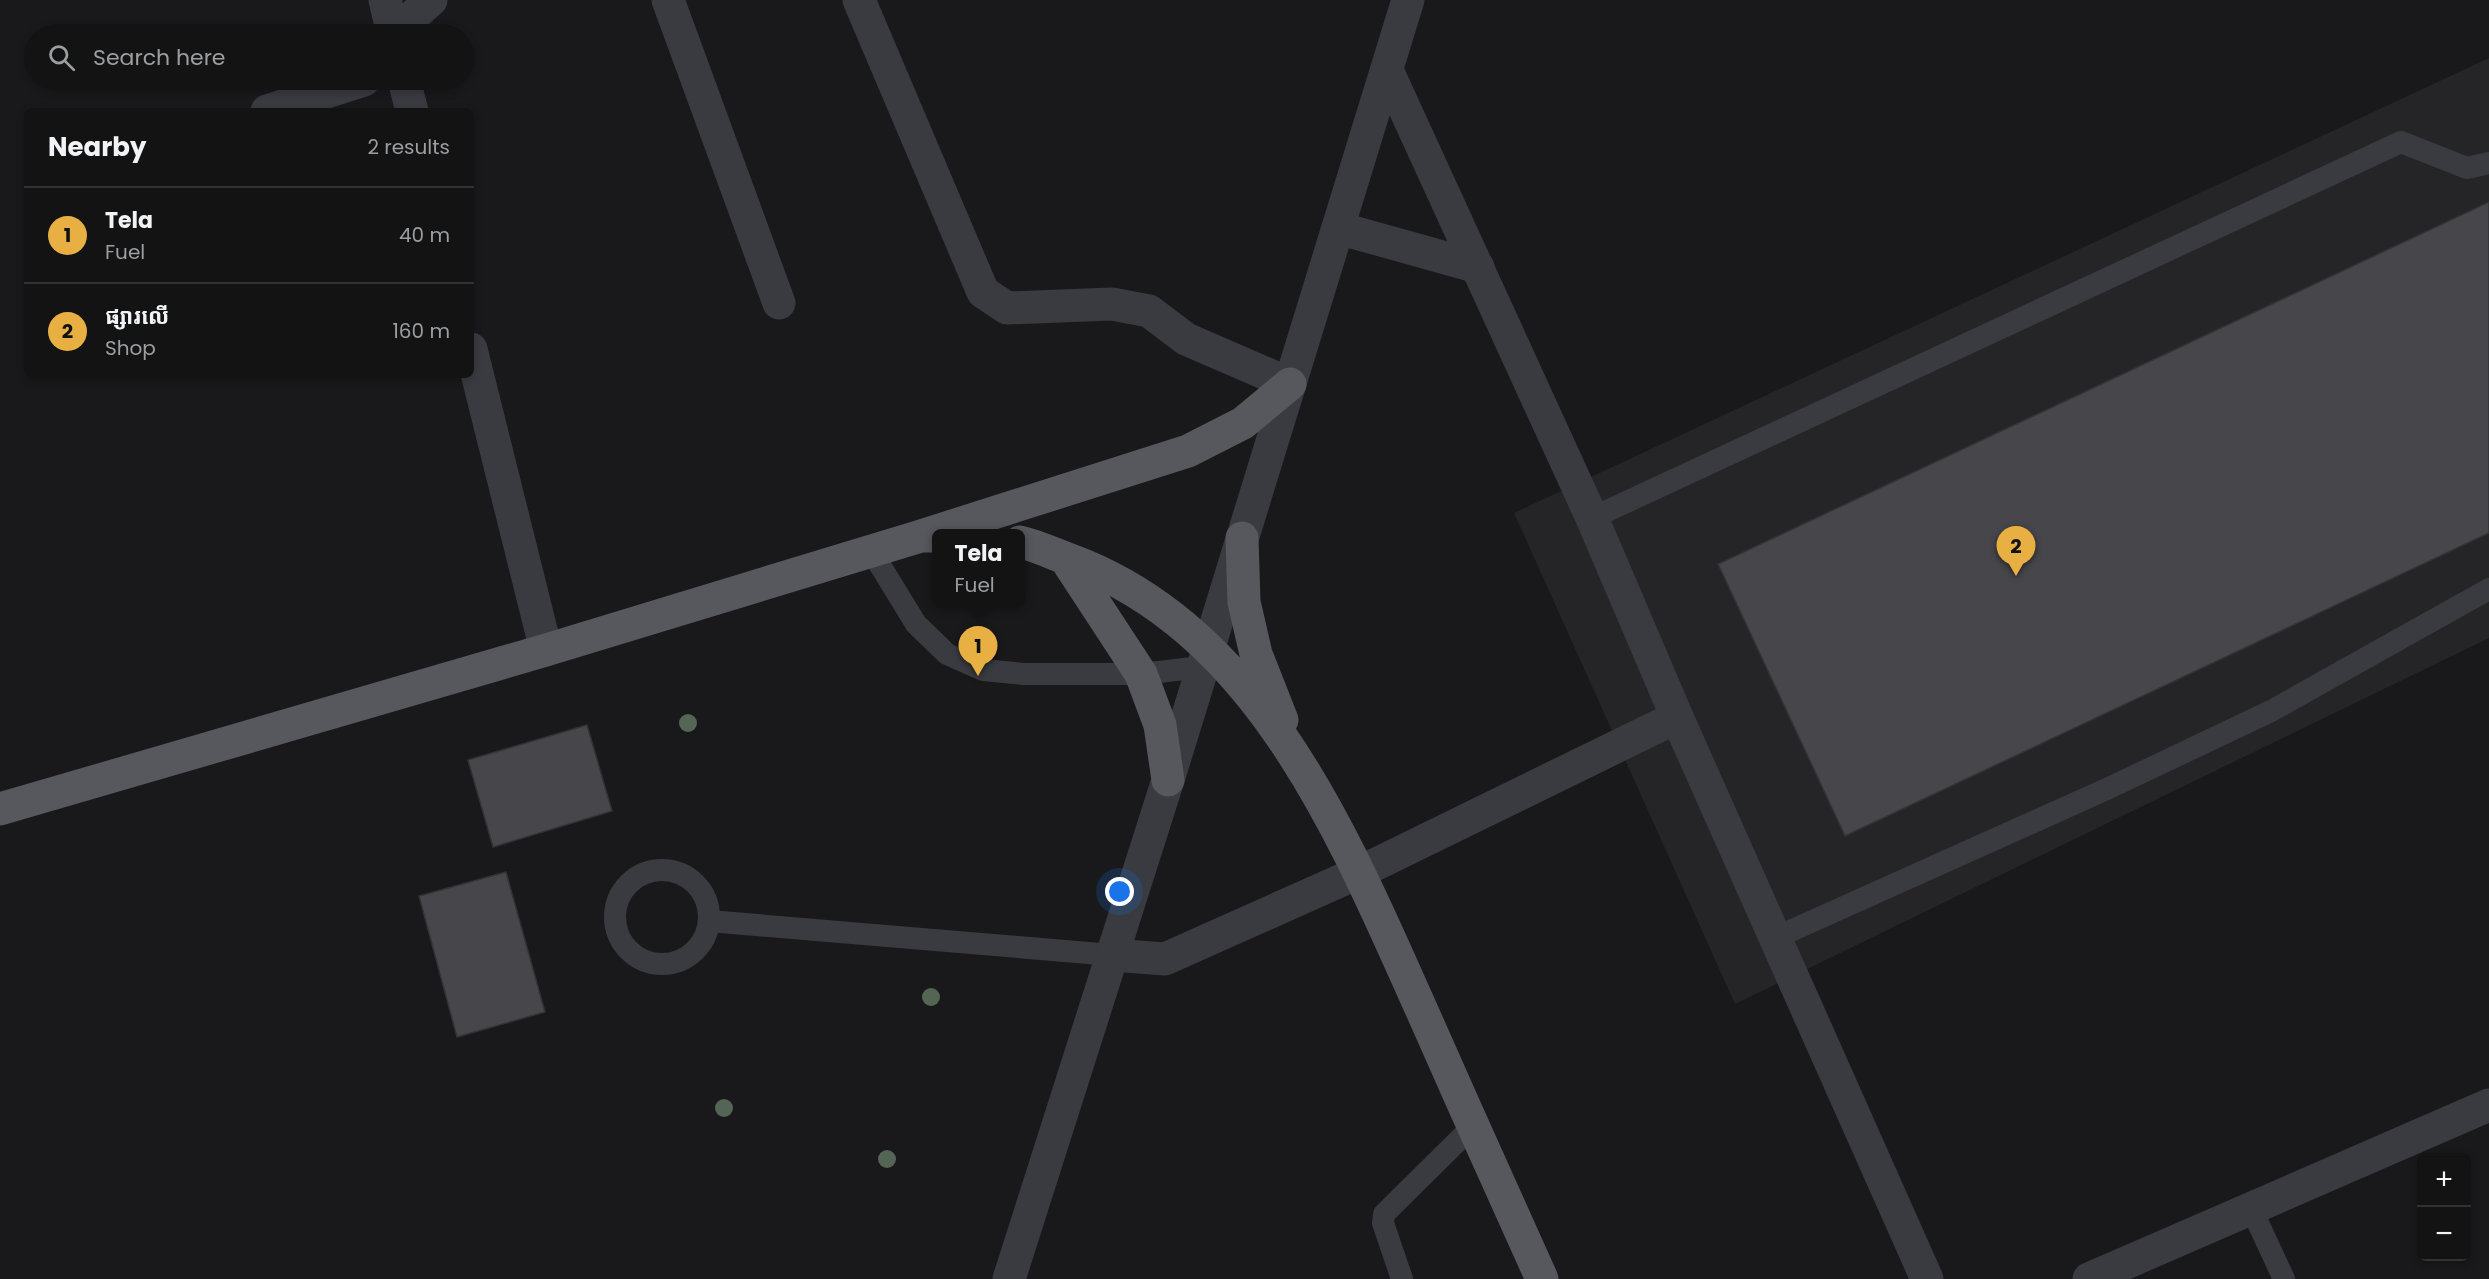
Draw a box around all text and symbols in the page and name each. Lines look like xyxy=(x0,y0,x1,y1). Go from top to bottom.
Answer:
search box xyxy=(24,24,474,90)
icon: search xyxy=(45,41,78,74)
text: Search here xyxy=(93,42,226,73)
text: Nearby xyxy=(48,129,146,165)
text: 2 results xyxy=(367,133,450,161)
text: Tela xyxy=(105,205,153,236)
text: 1 xyxy=(64,221,71,249)
text: 40 m xyxy=(399,221,450,249)
text: Fuel xyxy=(105,238,145,266)
text: ផ្សារលើ xyxy=(105,301,169,332)
text: 2 xyxy=(62,317,73,345)
text: 160 m xyxy=(392,317,450,345)
text: Shop xyxy=(105,334,156,362)
pin: 2 xyxy=(1996,526,2036,576)
popup xyxy=(932,529,1025,607)
text: Tela xyxy=(955,538,1002,569)
text: Fuel xyxy=(955,571,995,599)
pin: 1 xyxy=(958,626,998,676)
your location xyxy=(1105,877,1134,906)
map controls xyxy=(2417,1153,2471,1261)
button: + xyxy=(2417,1153,2471,1207)
button: − xyxy=(2417,1207,2471,1261)

